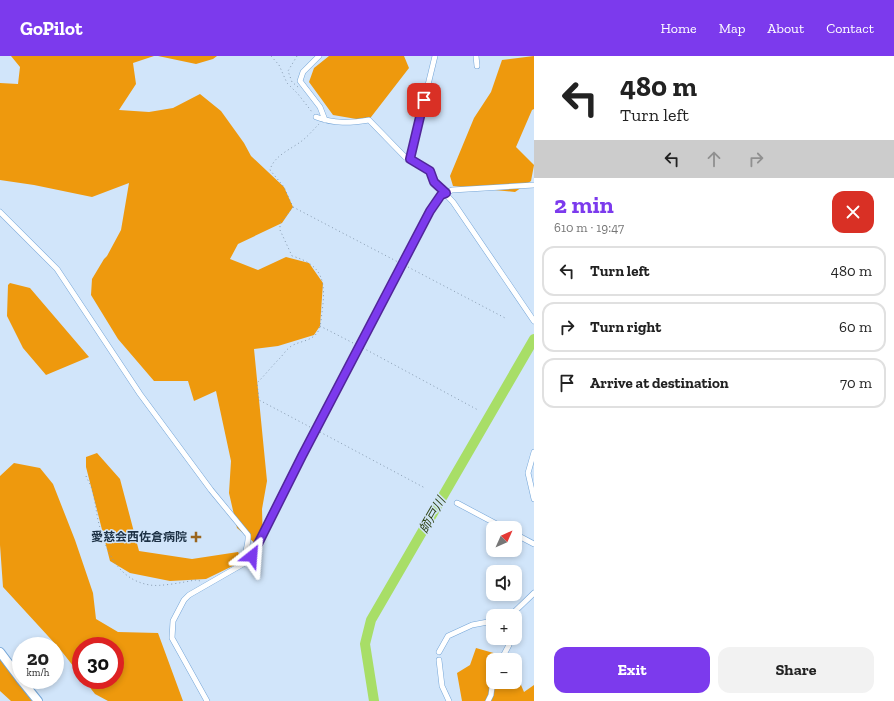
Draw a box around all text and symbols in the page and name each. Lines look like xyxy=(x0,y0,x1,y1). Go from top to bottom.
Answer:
text: GoPilot xyxy=(20,17,82,40)
text: Home xyxy=(661,20,697,37)
text: Map xyxy=(719,20,745,37)
text: About xyxy=(767,20,804,37)
text: Contact xyxy=(826,20,874,37)
text: 480 m xyxy=(620,70,697,103)
icon: left xyxy=(554,72,606,124)
pin xyxy=(407,83,441,117)
icon: arrive xyxy=(413,89,435,111)
text: Turn left xyxy=(620,104,689,126)
icon: left xyxy=(661,148,683,170)
icon: ahead xyxy=(703,148,725,170)
icon: right xyxy=(745,148,767,170)
text: 2 min xyxy=(554,190,614,219)
button: close xyxy=(832,191,874,233)
text: 610 m · 19:47 xyxy=(554,220,624,235)
icon: left xyxy=(556,260,578,282)
text: Turn left xyxy=(590,262,650,280)
text: 480 m xyxy=(831,262,872,280)
icon: right xyxy=(556,316,578,338)
text: Turn right xyxy=(590,318,661,336)
text: 60 m xyxy=(839,318,872,336)
icon: arrive xyxy=(556,372,578,394)
text: Arrive at destination xyxy=(590,374,729,392)
text: 70 m xyxy=(840,374,872,392)
water label: 師戸川 xyxy=(416,493,449,536)
north arrow xyxy=(486,521,522,557)
map controls xyxy=(486,521,522,689)
place label: 愛慈会西佐倉病院 xyxy=(91,530,187,544)
marker: 愛慈会西佐倉病院 xyxy=(190,531,202,543)
position arrow xyxy=(231,535,273,577)
button: sound xyxy=(486,565,522,601)
button: + xyxy=(486,609,522,645)
speed limit sign: 30 xyxy=(72,637,124,689)
text: 20 xyxy=(27,646,49,670)
button: Exit xyxy=(554,647,710,693)
button: Share xyxy=(718,647,874,693)
button: − xyxy=(486,653,522,689)
text: km/h xyxy=(27,667,49,679)

